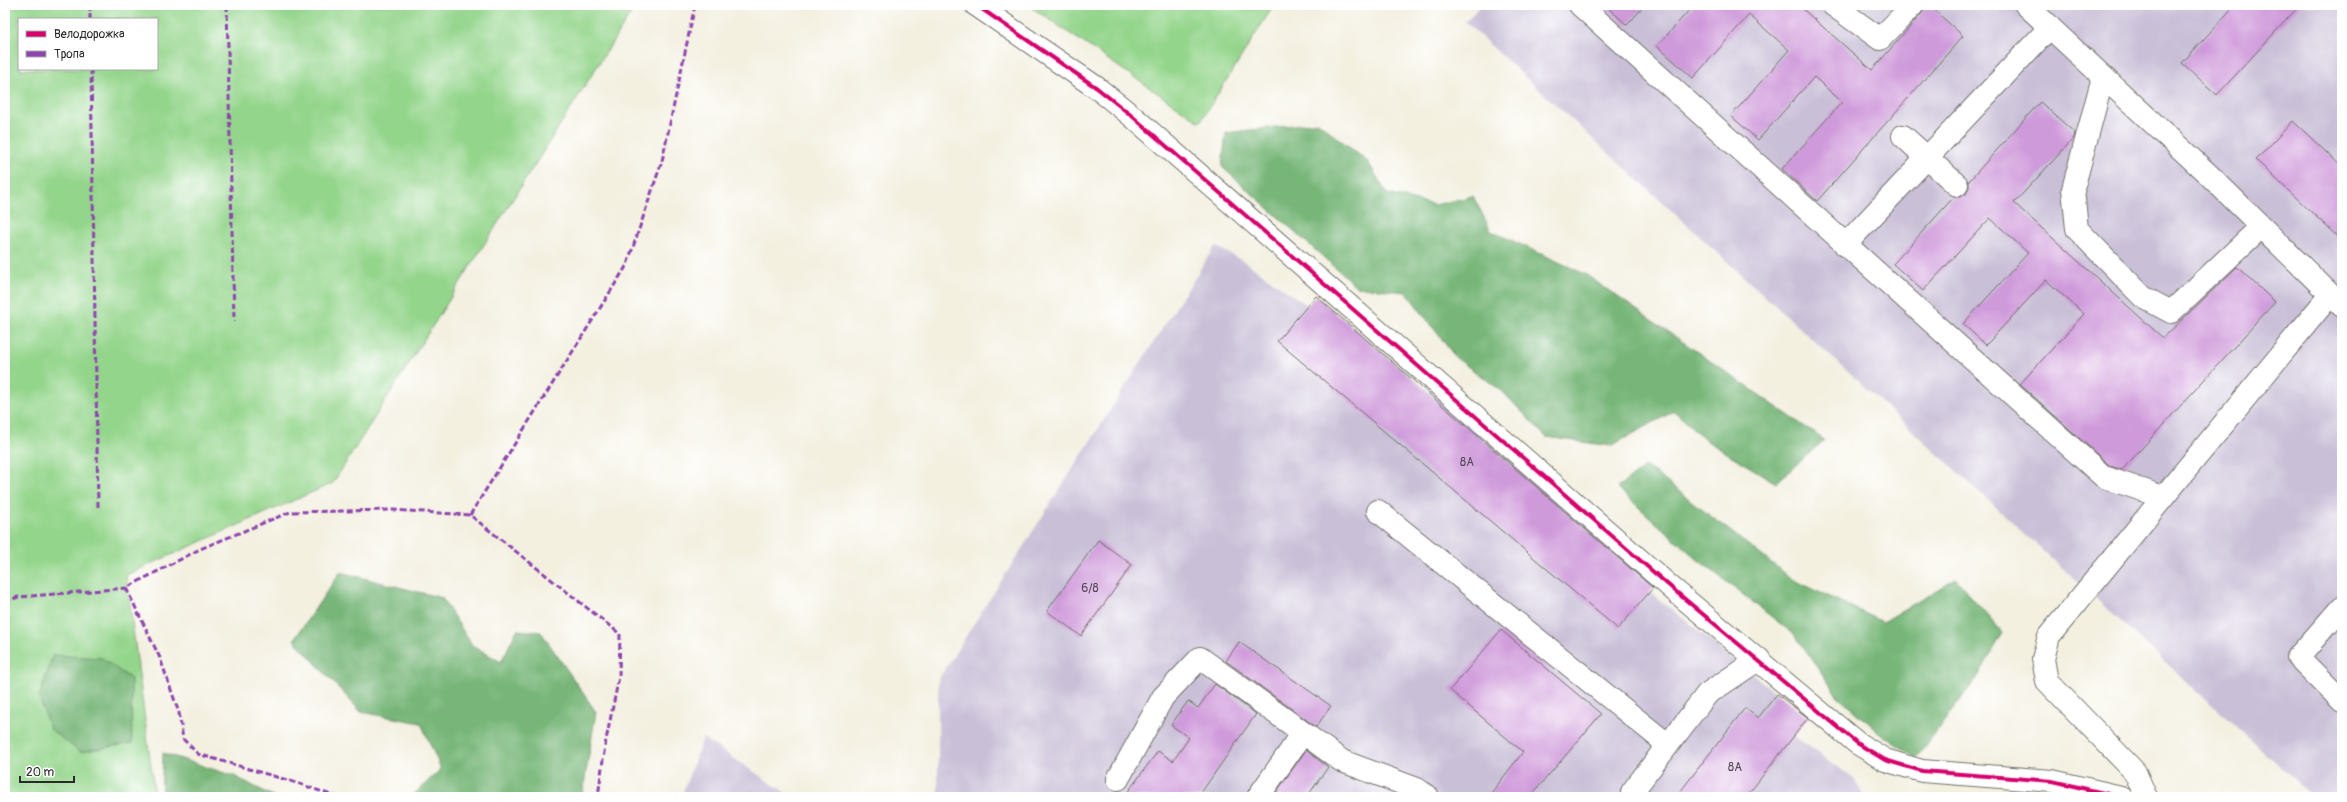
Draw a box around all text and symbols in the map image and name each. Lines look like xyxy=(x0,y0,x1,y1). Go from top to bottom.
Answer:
legend xyxy=(18,18,158,70)
text: Велодорожка xyxy=(54,27,125,42)
text: Тропа xyxy=(54,47,85,62)
house number: 8А xyxy=(1460,455,1474,470)
house number: 6/8 xyxy=(1081,581,1099,596)
scale bar xyxy=(20,758,74,784)
house number: 8А xyxy=(1728,760,1742,775)
text: 20 m xyxy=(26,765,55,780)

